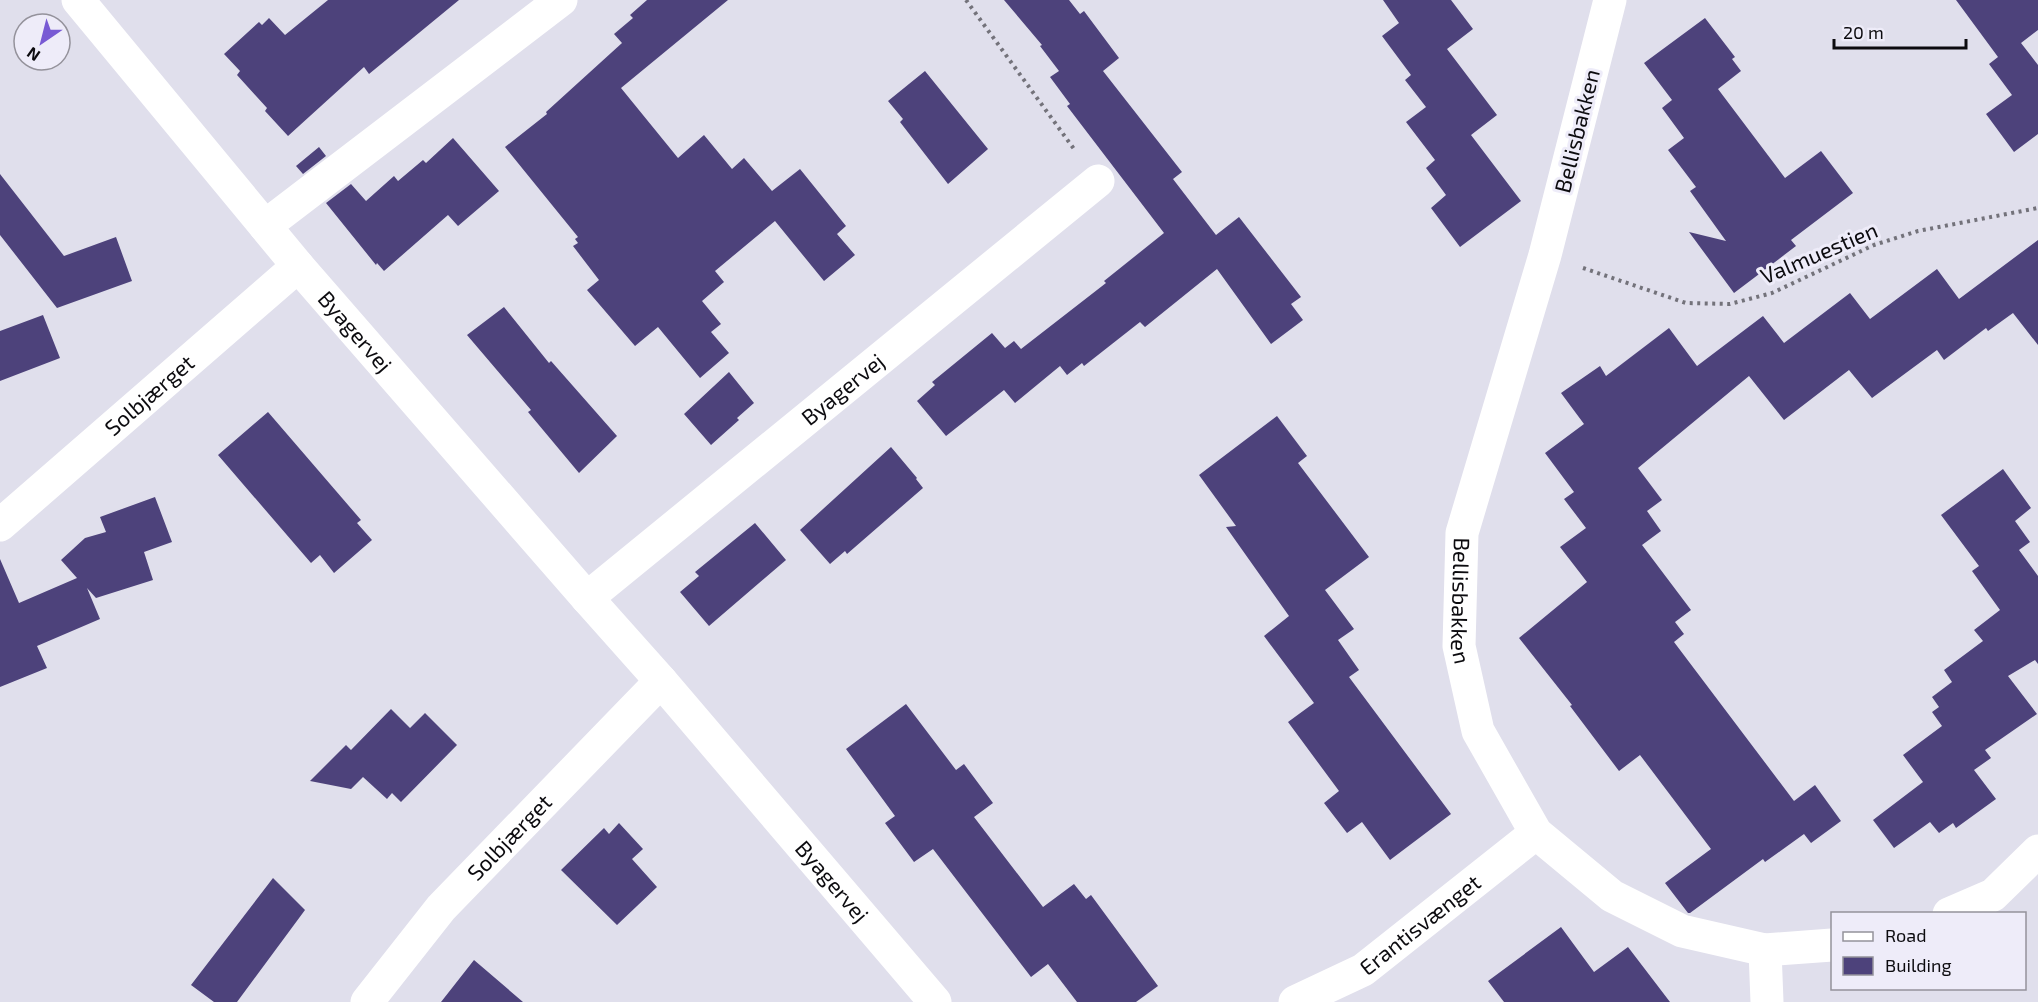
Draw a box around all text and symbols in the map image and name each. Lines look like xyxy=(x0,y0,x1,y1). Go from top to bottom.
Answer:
north arrow xyxy=(12,12,72,72)
scale bar xyxy=(1834,12,1966,50)
text: 20 m xyxy=(1843,21,1884,43)
text: N xyxy=(23,44,43,66)
street label: Bellisbakken xyxy=(1548,66,1604,195)
street label: Valmuestien xyxy=(1756,216,1881,288)
street label: Byagervej xyxy=(313,285,398,377)
street label: Byagervej xyxy=(795,347,889,430)
street label: Solbjærget xyxy=(99,349,199,440)
street label: Bellisbakken xyxy=(1447,537,1477,666)
street label: Solbjærget xyxy=(461,788,556,885)
street label: Byagervej xyxy=(791,835,875,927)
street label: Erantisvænget xyxy=(1354,868,1485,980)
legend xyxy=(1831,912,2026,990)
text: Road xyxy=(1885,924,1926,946)
text: Building xyxy=(1885,954,1952,976)

